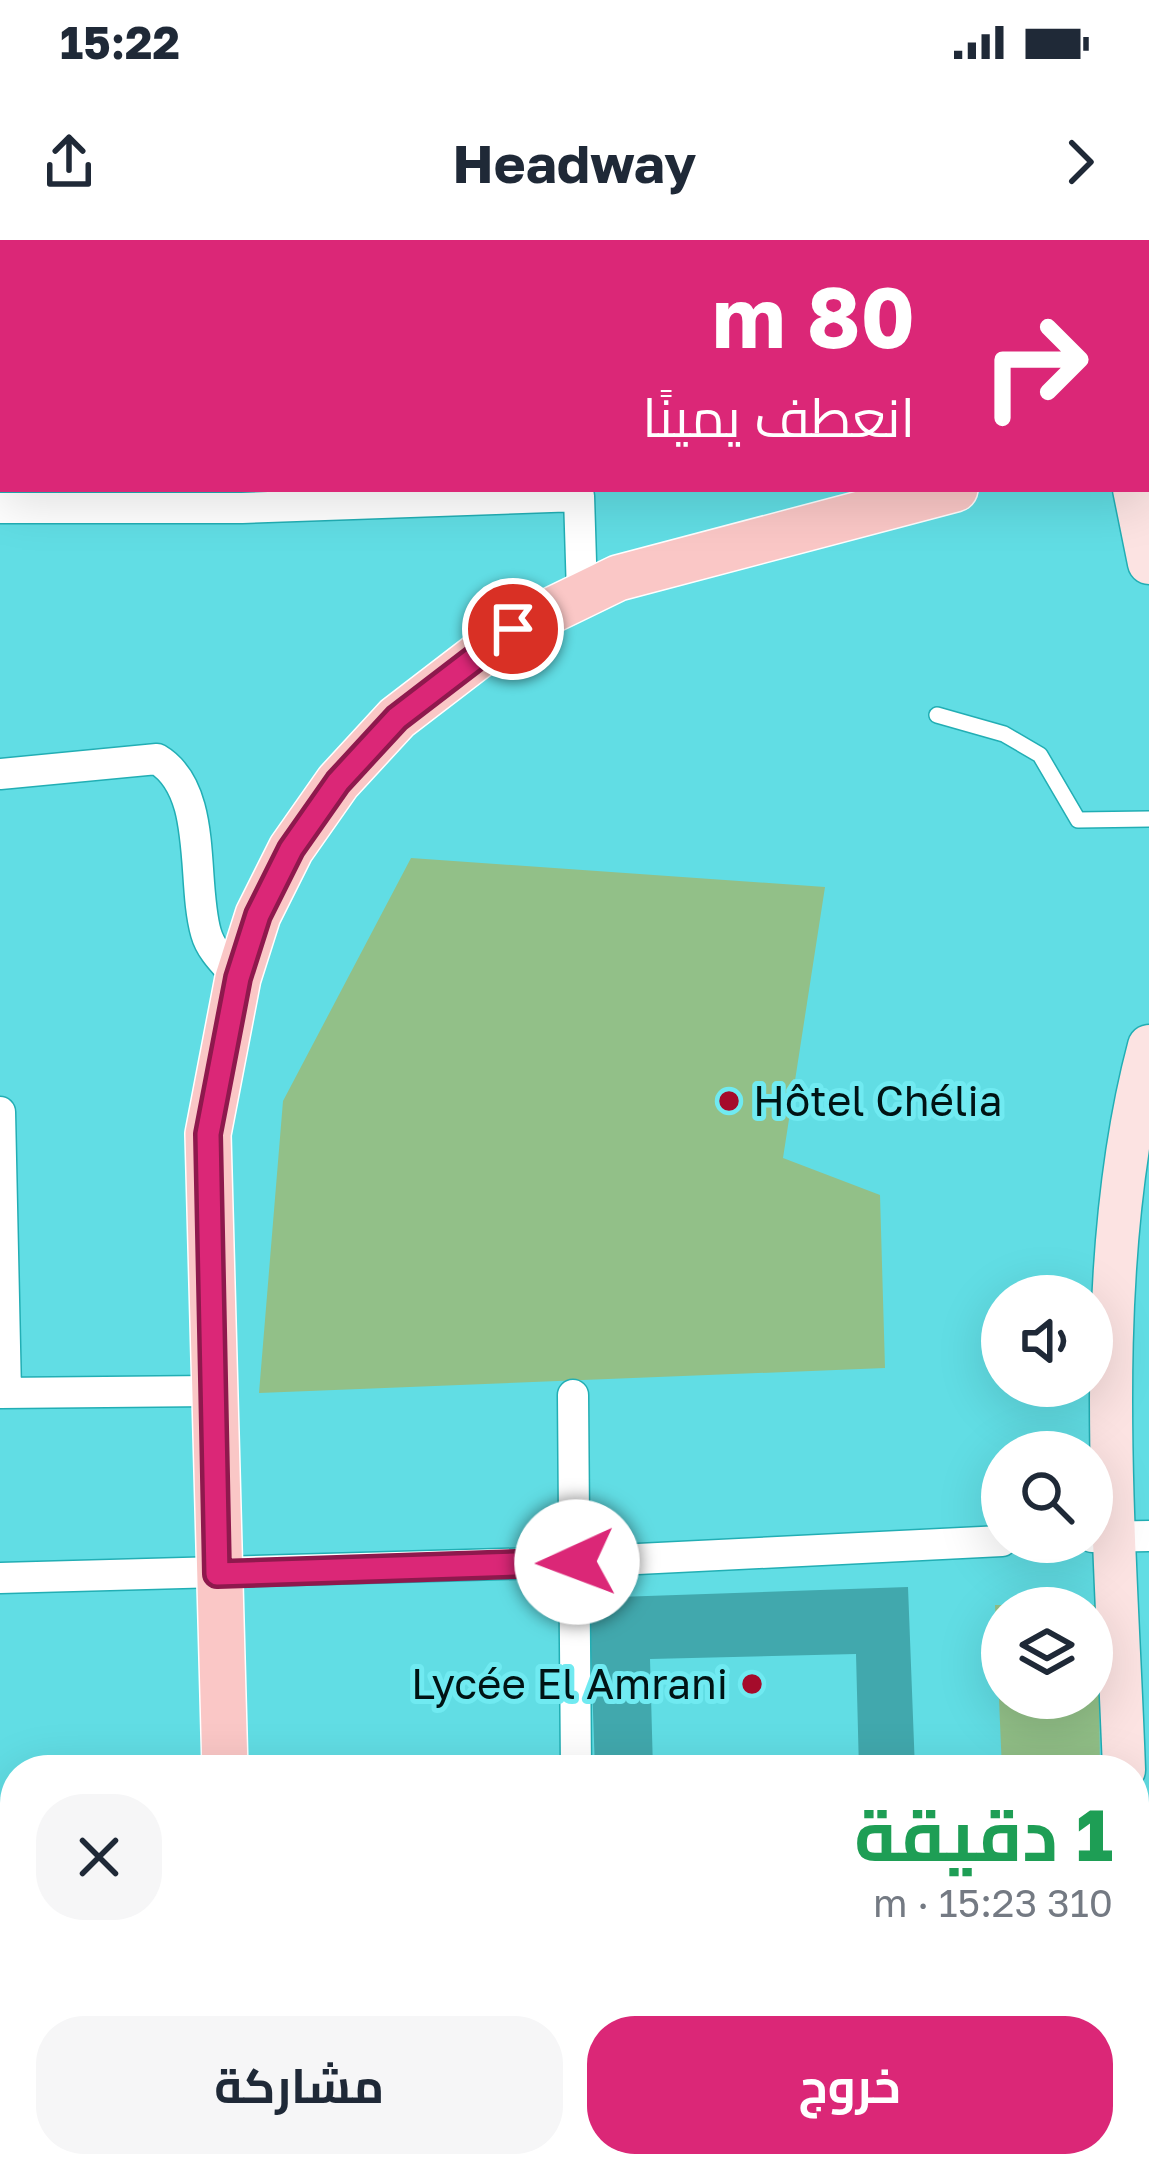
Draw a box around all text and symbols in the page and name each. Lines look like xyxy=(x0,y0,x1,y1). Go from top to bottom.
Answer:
text: 15:22 xyxy=(60,15,180,69)
icon: share xyxy=(36,129,102,195)
icon: forward xyxy=(1047,129,1113,195)
text: Headway xyxy=(453,130,696,195)
text: 80 m xyxy=(712,266,915,366)
icon: right xyxy=(957,288,1113,444)
text: انعطف يمينًا xyxy=(642,384,915,449)
pin xyxy=(462,578,564,680)
icon: arrive xyxy=(480,596,546,662)
place label: Hôtel Chélia xyxy=(753,1075,1002,1125)
marker: Hôtel Chélia xyxy=(716,1088,742,1114)
map controls xyxy=(981,1275,1113,1719)
button: sound xyxy=(981,1275,1113,1407)
button: search xyxy=(981,1431,1113,1563)
position arrow xyxy=(514,1499,640,1625)
button: layers xyxy=(981,1587,1113,1719)
place label: Lycée El Amrani xyxy=(411,1658,728,1708)
marker: Lycée El Amrani xyxy=(739,1671,765,1697)
text: 1 دقيقة xyxy=(854,1790,1113,1877)
button: close xyxy=(36,1794,162,1920)
text: 310 m · 15:23 xyxy=(873,1879,1113,1926)
button: مشاركة xyxy=(36,2016,563,2154)
button: خروج xyxy=(587,2016,1113,2154)

